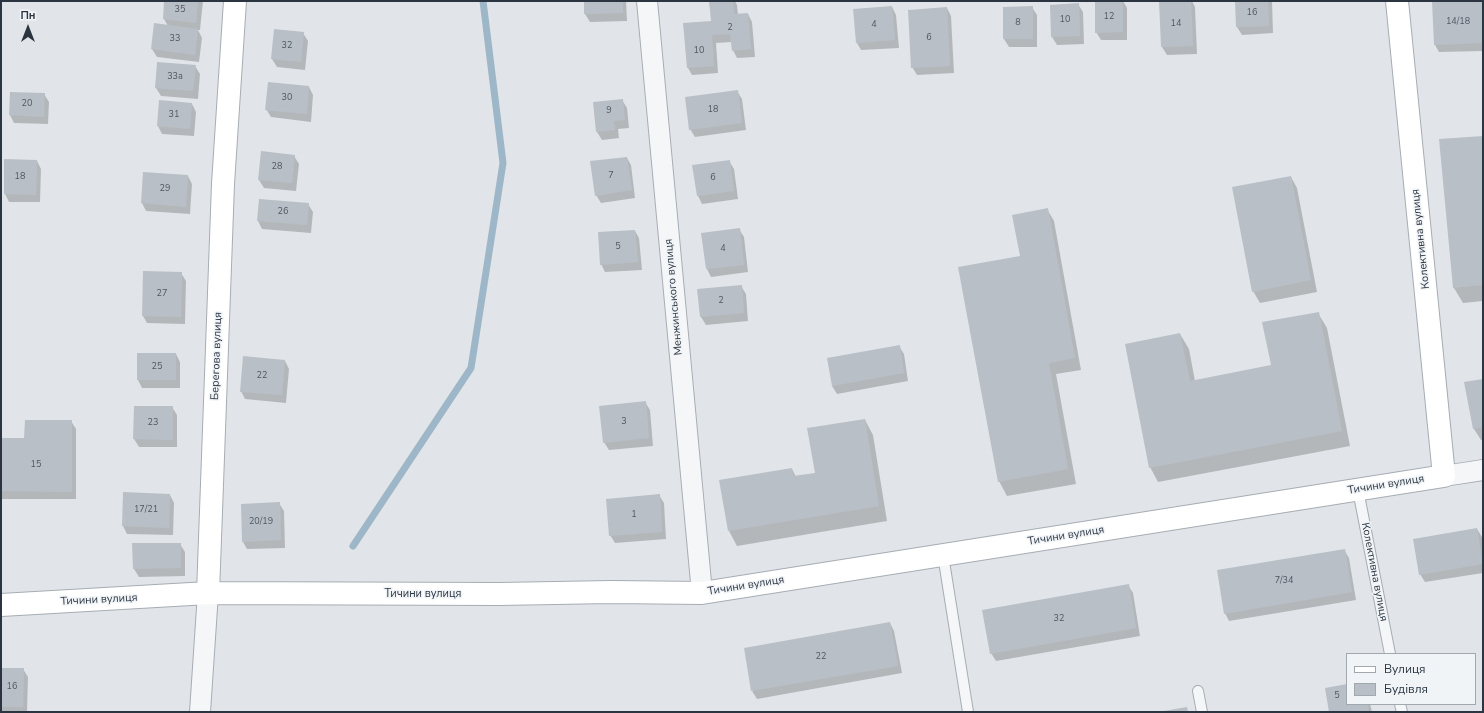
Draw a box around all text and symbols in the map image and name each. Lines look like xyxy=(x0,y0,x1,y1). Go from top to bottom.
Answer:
house number: 35 xyxy=(175,5,185,15)
north arrow xyxy=(8,8,48,48)
text: Пн xyxy=(20,8,36,23)
house number: 16 xyxy=(1247,8,1257,18)
house number: 12 xyxy=(1104,12,1114,22)
house number: 10 xyxy=(1060,15,1070,25)
house number: 14/18 xyxy=(1446,17,1470,27)
house number: 8 xyxy=(1015,18,1021,28)
house number: 14 xyxy=(1171,19,1181,29)
house number: 4 xyxy=(871,20,877,30)
house number: 2 xyxy=(727,23,733,33)
house number: 6 xyxy=(926,33,932,43)
house number: 33 xyxy=(170,34,180,44)
house number: 32 xyxy=(282,41,292,51)
house number: 10 xyxy=(694,46,704,56)
house number: 33а xyxy=(167,72,183,82)
house number: 30 xyxy=(282,93,292,103)
house number: 20 xyxy=(22,99,32,109)
house number: 18 xyxy=(708,105,718,115)
house number: 9 xyxy=(606,106,612,116)
house number: 31 xyxy=(169,110,179,120)
house number: 28 xyxy=(272,162,282,172)
house number: 7 xyxy=(608,171,614,181)
house number: 18 xyxy=(15,172,25,182)
house number: 6 xyxy=(710,173,716,183)
house number: 29 xyxy=(160,184,170,194)
street label: Колективна вулиця xyxy=(1409,188,1433,290)
house number: 26 xyxy=(278,207,288,217)
street label: Менжинського вулиця xyxy=(662,238,686,356)
house number: 5 xyxy=(615,242,621,252)
house number: 4 xyxy=(720,244,726,254)
house number: 27 xyxy=(157,289,167,299)
house number: 2 xyxy=(718,296,724,306)
street label: Берегова вулиця xyxy=(209,312,225,400)
house number: 25 xyxy=(152,362,162,372)
house number: 22 xyxy=(257,371,267,381)
house number: 3 xyxy=(621,417,627,427)
house number: 23 xyxy=(148,418,158,428)
house number: 15 xyxy=(31,460,41,470)
street label: Тичини вулиця xyxy=(1347,472,1425,498)
house number: 17/21 xyxy=(134,505,158,515)
house number: 1 xyxy=(631,510,637,520)
house number: 20/19 xyxy=(249,517,273,527)
street label: Колективна вулиця xyxy=(1358,521,1390,623)
street label: Тичини вулиця xyxy=(1027,523,1105,549)
street label: Тичини вулиця xyxy=(707,573,785,599)
house number: 7/34 xyxy=(1275,576,1293,586)
street label: Тичини вулиця xyxy=(384,587,462,601)
street label: Тичини вулиця xyxy=(60,591,138,609)
house number: 32 xyxy=(1054,614,1064,624)
house number: 22 xyxy=(816,652,826,662)
legend xyxy=(1346,653,1476,705)
text: Вулиця xyxy=(1384,661,1426,677)
text: Будівля xyxy=(1384,681,1428,697)
house number: 16 xyxy=(7,682,17,692)
house number: 5 xyxy=(1334,691,1340,701)

